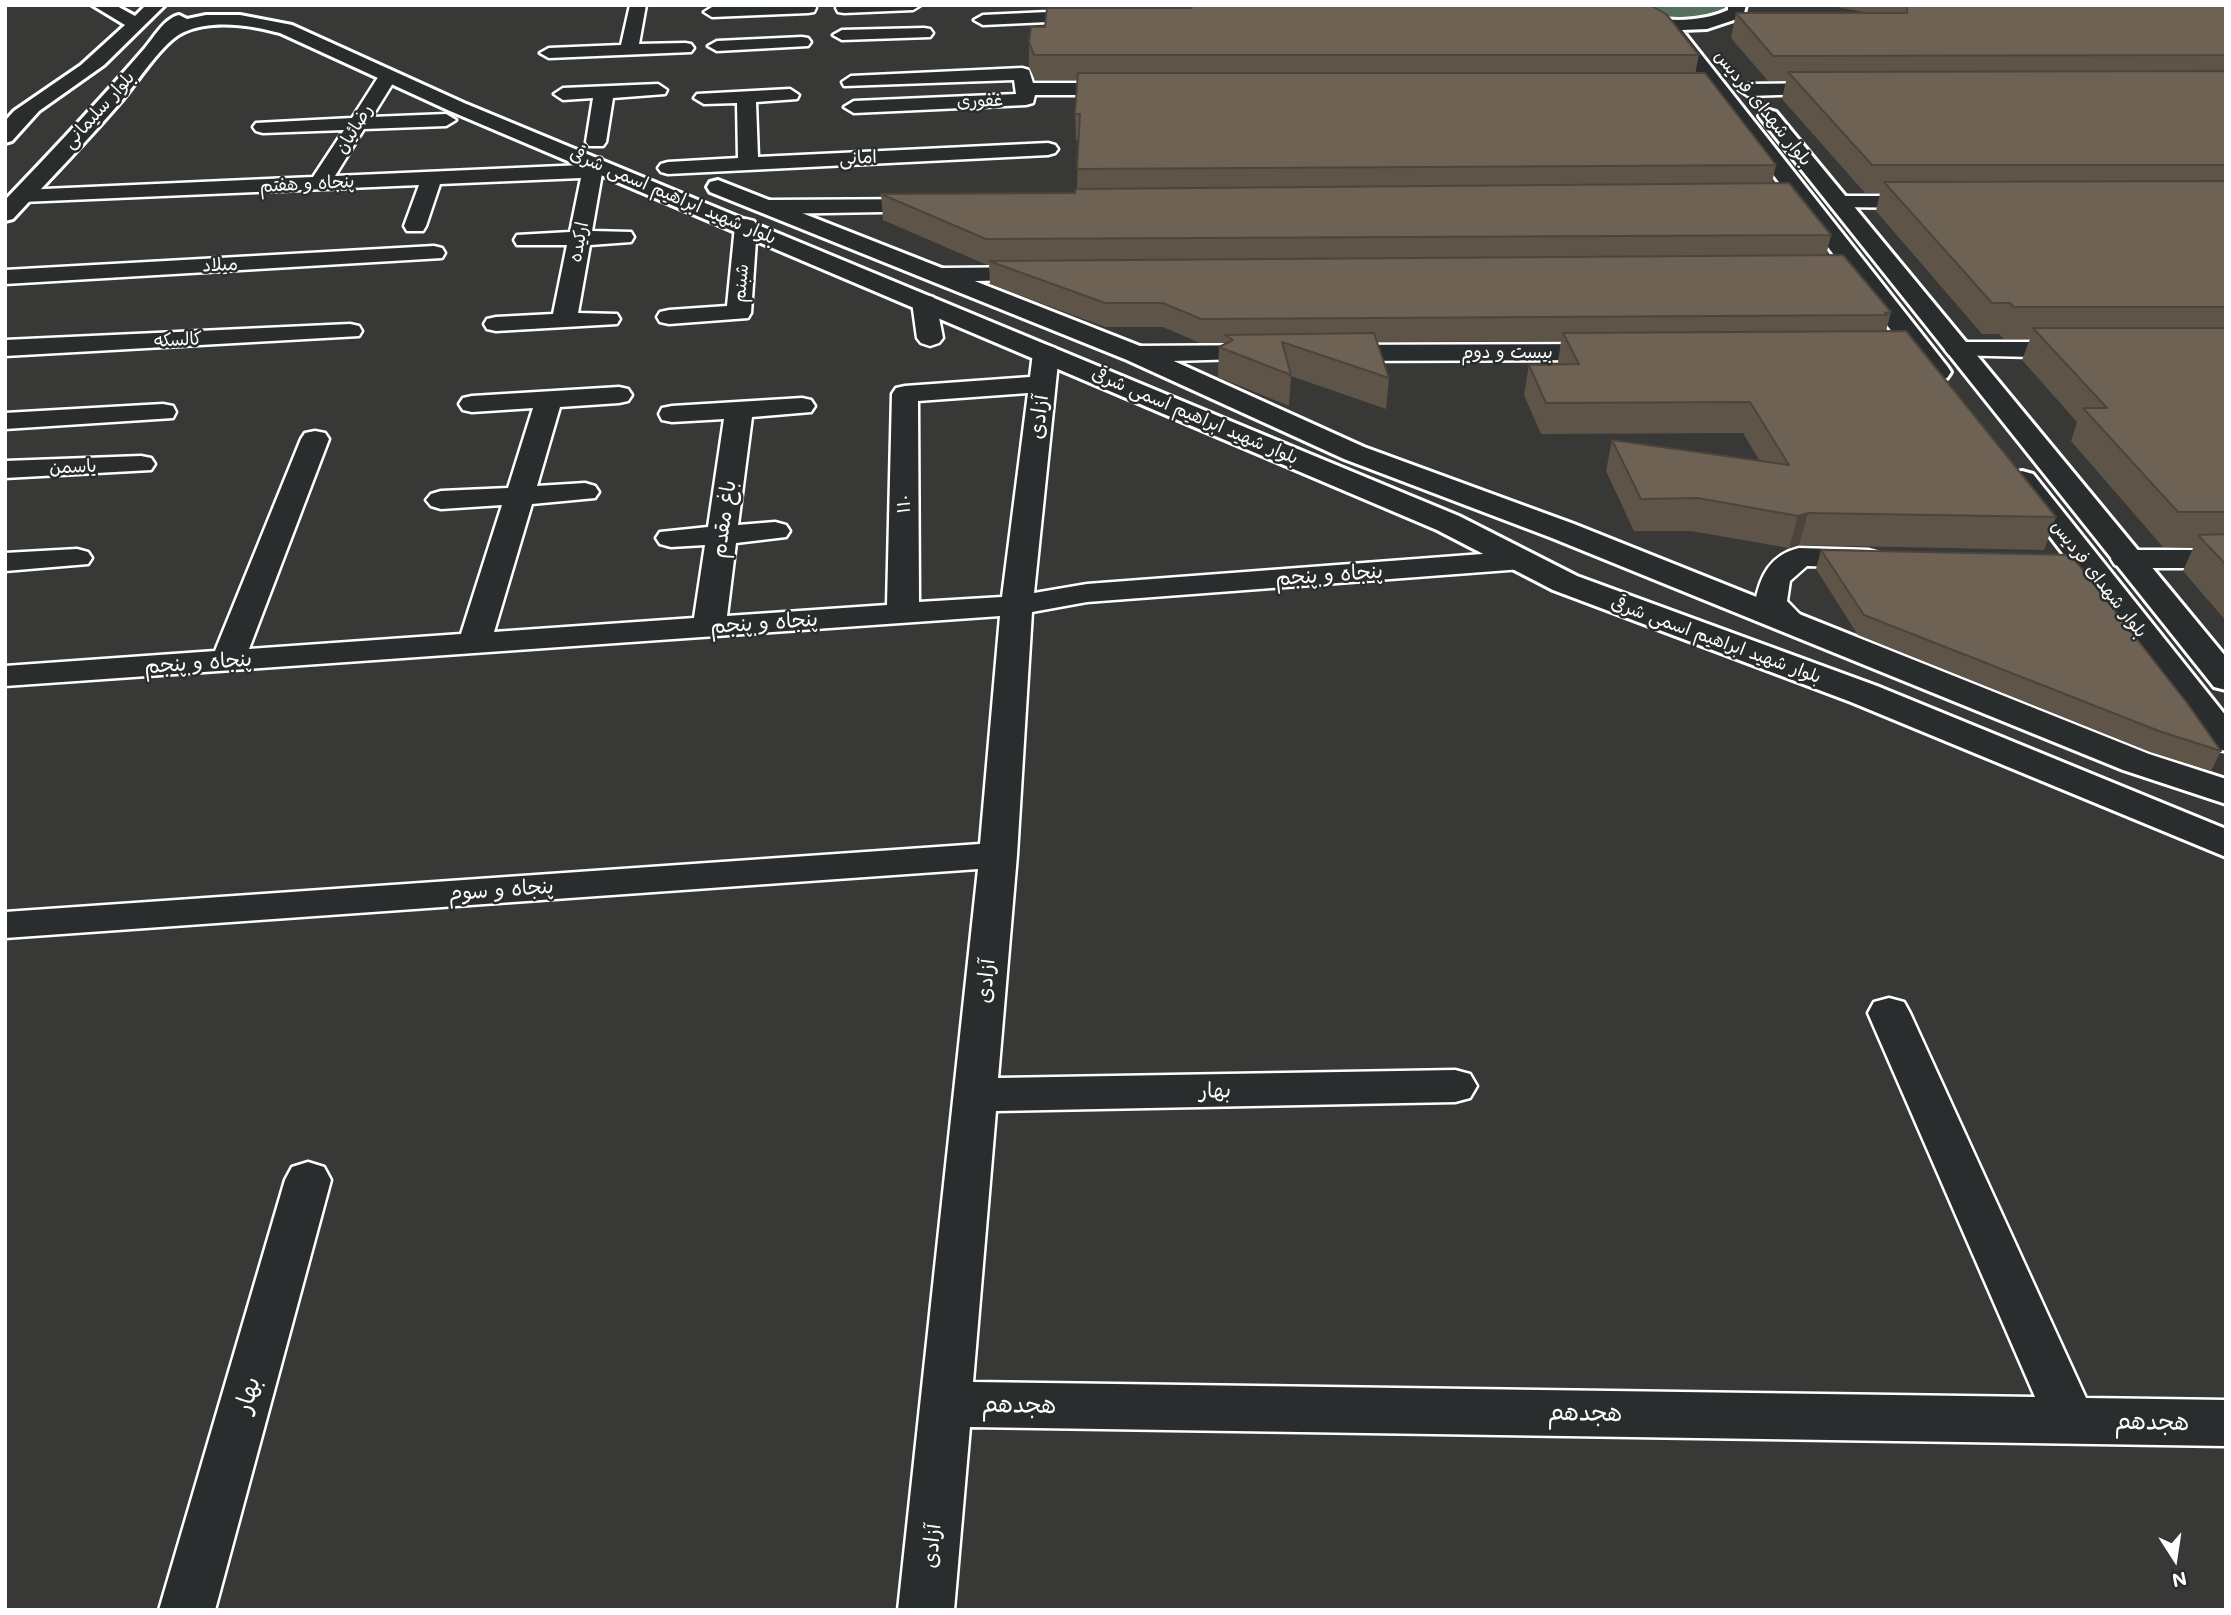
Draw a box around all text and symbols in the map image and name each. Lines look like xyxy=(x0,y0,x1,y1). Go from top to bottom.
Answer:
street label: بلوار شهدای فردیس xyxy=(1710,46,1816,170)
street label: بلوار سلیمانی xyxy=(59,67,139,153)
street label: غفوری xyxy=(957,89,1003,113)
street label: رضائیان xyxy=(330,100,378,158)
street label: بلوار شهید ابراهیم اسمی شرقی xyxy=(567,143,779,249)
street label: امانی xyxy=(839,146,877,170)
street label: پنجاه و هفتم xyxy=(259,171,355,197)
street label: ارکیده xyxy=(565,220,593,264)
street label: میلاد xyxy=(202,253,238,277)
street label: شبنم xyxy=(729,263,753,303)
street label: کالسکه xyxy=(153,328,203,352)
street label: بیست و دوم xyxy=(1461,341,1553,363)
street label: بلوار شهید ابراهیم اسمی شرقی xyxy=(1089,363,1301,469)
street label: آزادی xyxy=(1024,393,1054,441)
street label: یاسمن xyxy=(49,455,97,479)
street label: باغ مقدم xyxy=(706,478,742,560)
street label: ۱۱۰ xyxy=(893,495,915,513)
street label: بلوار شهدای فردیس xyxy=(2046,516,2152,642)
street label: پنجاه و پنجم xyxy=(1274,559,1384,591)
street label: بلوار شهید ابراهیم اسمی شرقی xyxy=(1608,592,1824,688)
street label: پنجاه و پنجم xyxy=(709,607,819,639)
street label: پنجاه و پنجم xyxy=(143,647,253,679)
street label: پنجاه و سوم xyxy=(447,874,555,906)
street label: آزادی xyxy=(972,958,1000,1004)
street label: بهار xyxy=(1199,1078,1231,1104)
street label: بهار xyxy=(229,1374,267,1416)
street label: هجدهم xyxy=(981,1390,1057,1420)
street label: هجدهم xyxy=(1547,1398,1623,1428)
street label: هجدهم xyxy=(2114,1407,2190,1437)
street label: آزادی xyxy=(918,1523,946,1569)
north arrow xyxy=(2140,1524,2210,1594)
text: N xyxy=(2170,1566,2189,1594)

